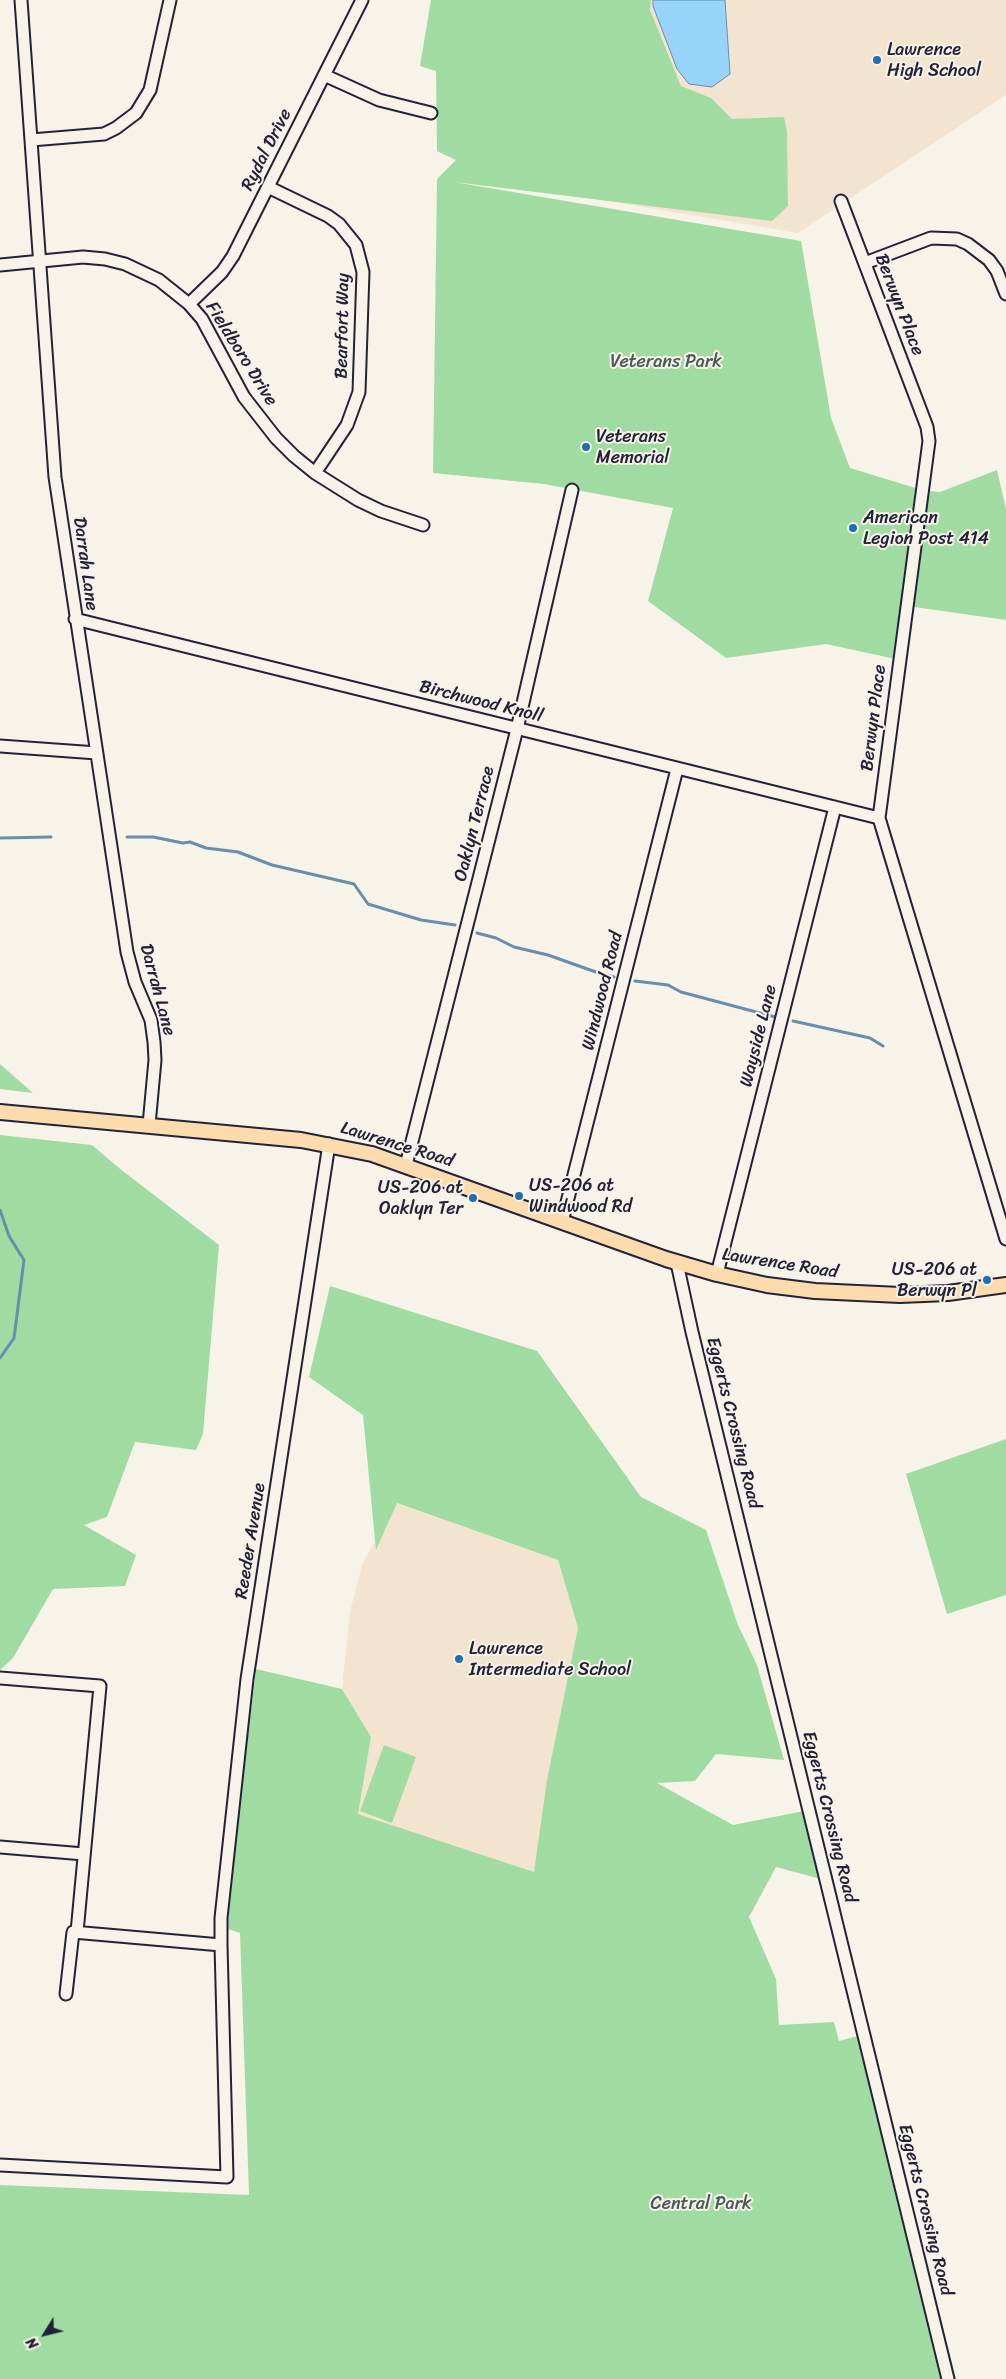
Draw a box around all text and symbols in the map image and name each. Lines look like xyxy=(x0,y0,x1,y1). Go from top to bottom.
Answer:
place label: Lawrence High School xyxy=(887,39,981,82)
marker: Lawrence High School xyxy=(871,54,883,66)
street label: Rydal Drive xyxy=(237,105,297,195)
street label: Berwyn Place xyxy=(870,251,928,359)
street label: Bearfort Way xyxy=(331,273,355,379)
street label: Fieldboro Drive xyxy=(200,298,282,410)
park label: Veterans Park xyxy=(610,351,722,373)
place label: Veterans Memorial xyxy=(596,426,669,468)
marker: Veterans Memorial xyxy=(580,441,592,453)
place label: American Legion Post 414 xyxy=(863,507,989,550)
street label: Darrah Lane xyxy=(68,516,102,612)
marker: American Legion Post 414 xyxy=(847,522,859,534)
street label: Berwyn Place xyxy=(857,663,891,773)
street label: Birchwood Knoll xyxy=(417,676,545,728)
street label: Oaklyn Terrace xyxy=(450,764,500,884)
street label: Windwood Road xyxy=(578,930,628,1052)
street label: Darrah Lane xyxy=(134,942,180,1038)
street label: Wayside Lane xyxy=(736,983,782,1089)
street label: Lawrence Road xyxy=(338,1118,456,1172)
place label: US-206 at Windwood Rd xyxy=(529,1175,632,1218)
place label: US-206 at Oaklyn Ter xyxy=(378,1177,463,1220)
marker: US-206 at Windwood Rd xyxy=(513,1190,525,1202)
marker: US-206 at Oaklyn Ter xyxy=(467,1192,479,1204)
street label: Lawrence Road xyxy=(720,1244,840,1284)
place label: US-206 at Berwyn Pl xyxy=(892,1259,977,1302)
marker: US-206 at Berwyn Pl xyxy=(981,1274,993,1286)
street label: Eggerts Crossing Road xyxy=(701,1335,765,1511)
street label: Reeder Avenue xyxy=(231,1481,271,1601)
place label: Lawrence Intermediate School xyxy=(469,1638,631,1680)
marker: Lawrence Intermediate School xyxy=(453,1653,465,1665)
street label: Eggerts Crossing Road xyxy=(797,1729,861,1905)
street label: Eggerts Crossing Road xyxy=(893,2122,957,2298)
park label: Central Park xyxy=(650,2193,752,2215)
north arrow xyxy=(20,2309,70,2359)
text: N xyxy=(20,2332,45,2354)

